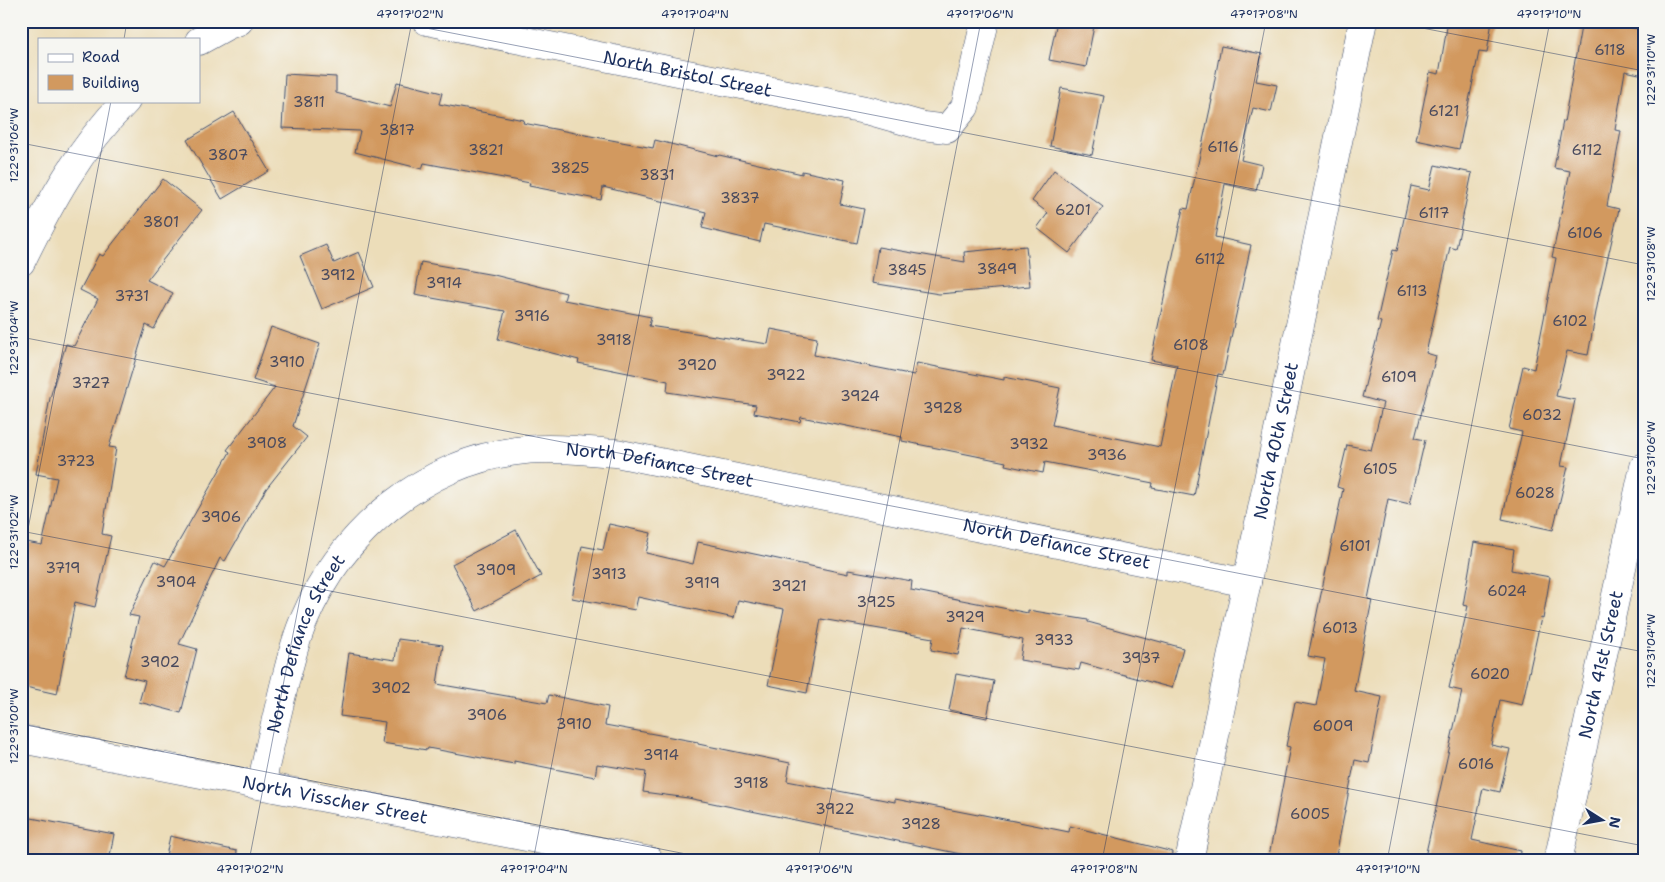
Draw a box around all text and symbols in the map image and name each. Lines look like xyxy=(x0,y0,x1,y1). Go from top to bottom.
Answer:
text: 47°17'02"N xyxy=(376,6,444,22)
text: 47°17'04"N xyxy=(661,6,729,22)
text: 47°17'06"N xyxy=(946,6,1014,22)
text: 47°17'08"N xyxy=(1230,6,1298,22)
text: 47°17'10"N xyxy=(1516,6,1582,22)
text: 122°31'10"W xyxy=(1643,34,1659,106)
legend xyxy=(38,38,200,102)
house number: 6118 xyxy=(1594,40,1626,60)
street label: North Bristol Street xyxy=(601,45,774,103)
text: Road xyxy=(82,47,120,67)
text: Building xyxy=(82,73,139,93)
house number: 3811 xyxy=(293,92,325,112)
house number: 6121 xyxy=(1429,101,1459,121)
text: 122°31'06"W xyxy=(6,108,22,182)
house number: 3817 xyxy=(379,120,415,140)
house number: 6116 xyxy=(1207,137,1239,157)
house number: 3821 xyxy=(468,140,504,160)
house number: 6112 xyxy=(1571,140,1603,160)
house number: 3807 xyxy=(208,145,248,165)
house number: 3825 xyxy=(550,158,590,178)
house number: 3831 xyxy=(639,165,675,185)
house number: 3837 xyxy=(720,188,760,208)
house number: 6201 xyxy=(1055,200,1091,220)
house number: 6117 xyxy=(1418,203,1450,223)
house number: 3801 xyxy=(143,212,179,232)
house number: 6106 xyxy=(1567,223,1603,243)
text: 122°31'08"W xyxy=(1643,226,1659,302)
house number: 6112 xyxy=(1194,249,1226,269)
house number: 3849 xyxy=(977,259,1017,279)
house number: 3845 xyxy=(887,260,927,280)
house number: 3912 xyxy=(320,265,356,285)
house number: 3914 xyxy=(426,273,462,293)
house number: 6113 xyxy=(1396,281,1428,301)
house number: 3731 xyxy=(115,286,149,306)
text: 122°31'04"W xyxy=(6,300,22,376)
house number: 3916 xyxy=(514,306,550,326)
house number: 6102 xyxy=(1552,311,1588,331)
house number: 3918 xyxy=(596,330,632,350)
house number: 6108 xyxy=(1173,335,1209,355)
house number: 3910 xyxy=(269,352,305,372)
house number: 3920 xyxy=(677,355,717,375)
street label: North 40th Street xyxy=(1248,360,1304,522)
house number: 3922 xyxy=(766,365,806,385)
house number: 6109 xyxy=(1381,367,1417,387)
house number: 3727 xyxy=(72,373,110,393)
house number: 3924 xyxy=(840,386,880,406)
house number: 3928 xyxy=(923,398,963,418)
house number: 6032 xyxy=(1522,405,1562,425)
text: 122°31'06"W xyxy=(1643,421,1659,495)
house number: 3908 xyxy=(247,433,287,453)
house number: 3932 xyxy=(1009,434,1049,454)
street label: North Defiance Street xyxy=(565,437,756,493)
house number: 3936 xyxy=(1087,445,1127,465)
house number: 3723 xyxy=(57,451,95,471)
house number: 6105 xyxy=(1363,459,1397,479)
house number: 6028 xyxy=(1515,483,1555,503)
text: 122°31'02"W xyxy=(6,495,22,569)
house number: 3906 xyxy=(201,507,241,527)
street label: North Defiance Street xyxy=(961,513,1153,575)
house number: 6101 xyxy=(1339,536,1371,556)
street label: North Defiance Street xyxy=(261,549,351,736)
house number: 3719 xyxy=(45,558,81,578)
house number: 3909 xyxy=(476,560,516,580)
house number: 3913 xyxy=(591,564,627,584)
house number: 3904 xyxy=(156,572,196,592)
house number: 3919 xyxy=(684,573,720,593)
house number: 3921 xyxy=(771,576,807,596)
house number: 6024 xyxy=(1487,581,1527,601)
street label: North 41st Street xyxy=(1573,588,1629,741)
house number: 3925 xyxy=(857,592,895,612)
house number: 3929 xyxy=(945,607,985,627)
text: 122°31'04"W xyxy=(1643,613,1659,689)
house number: 6013 xyxy=(1322,618,1358,638)
house number: 3933 xyxy=(1034,630,1074,650)
house number: 3937 xyxy=(1121,648,1161,668)
house number: 3902 xyxy=(140,652,180,672)
house number: 6020 xyxy=(1470,664,1510,684)
house number: 3902 xyxy=(371,678,411,698)
text: 122°31'00"W xyxy=(6,688,22,764)
house number: 3906 xyxy=(467,705,507,725)
house number: 3910 xyxy=(556,714,592,734)
house number: 6009 xyxy=(1312,716,1354,736)
house number: 3914 xyxy=(643,745,679,765)
house number: 6016 xyxy=(1458,754,1494,774)
street label: North Visscher Street xyxy=(240,770,430,830)
house number: 3918 xyxy=(733,773,769,793)
north arrow xyxy=(1578,794,1628,844)
house number: 3922 xyxy=(815,799,855,819)
house number: 6005 xyxy=(1290,804,1330,824)
house number: 3928 xyxy=(901,814,941,834)
text: N xyxy=(1605,815,1625,830)
text: 47°17'02"N xyxy=(216,861,284,877)
text: 47°17'04"N xyxy=(500,861,568,877)
text: 47°17'06"N xyxy=(785,861,853,877)
text: 47°17'08"N xyxy=(1070,861,1138,877)
text: 47°17'10"N xyxy=(1355,861,1421,877)

